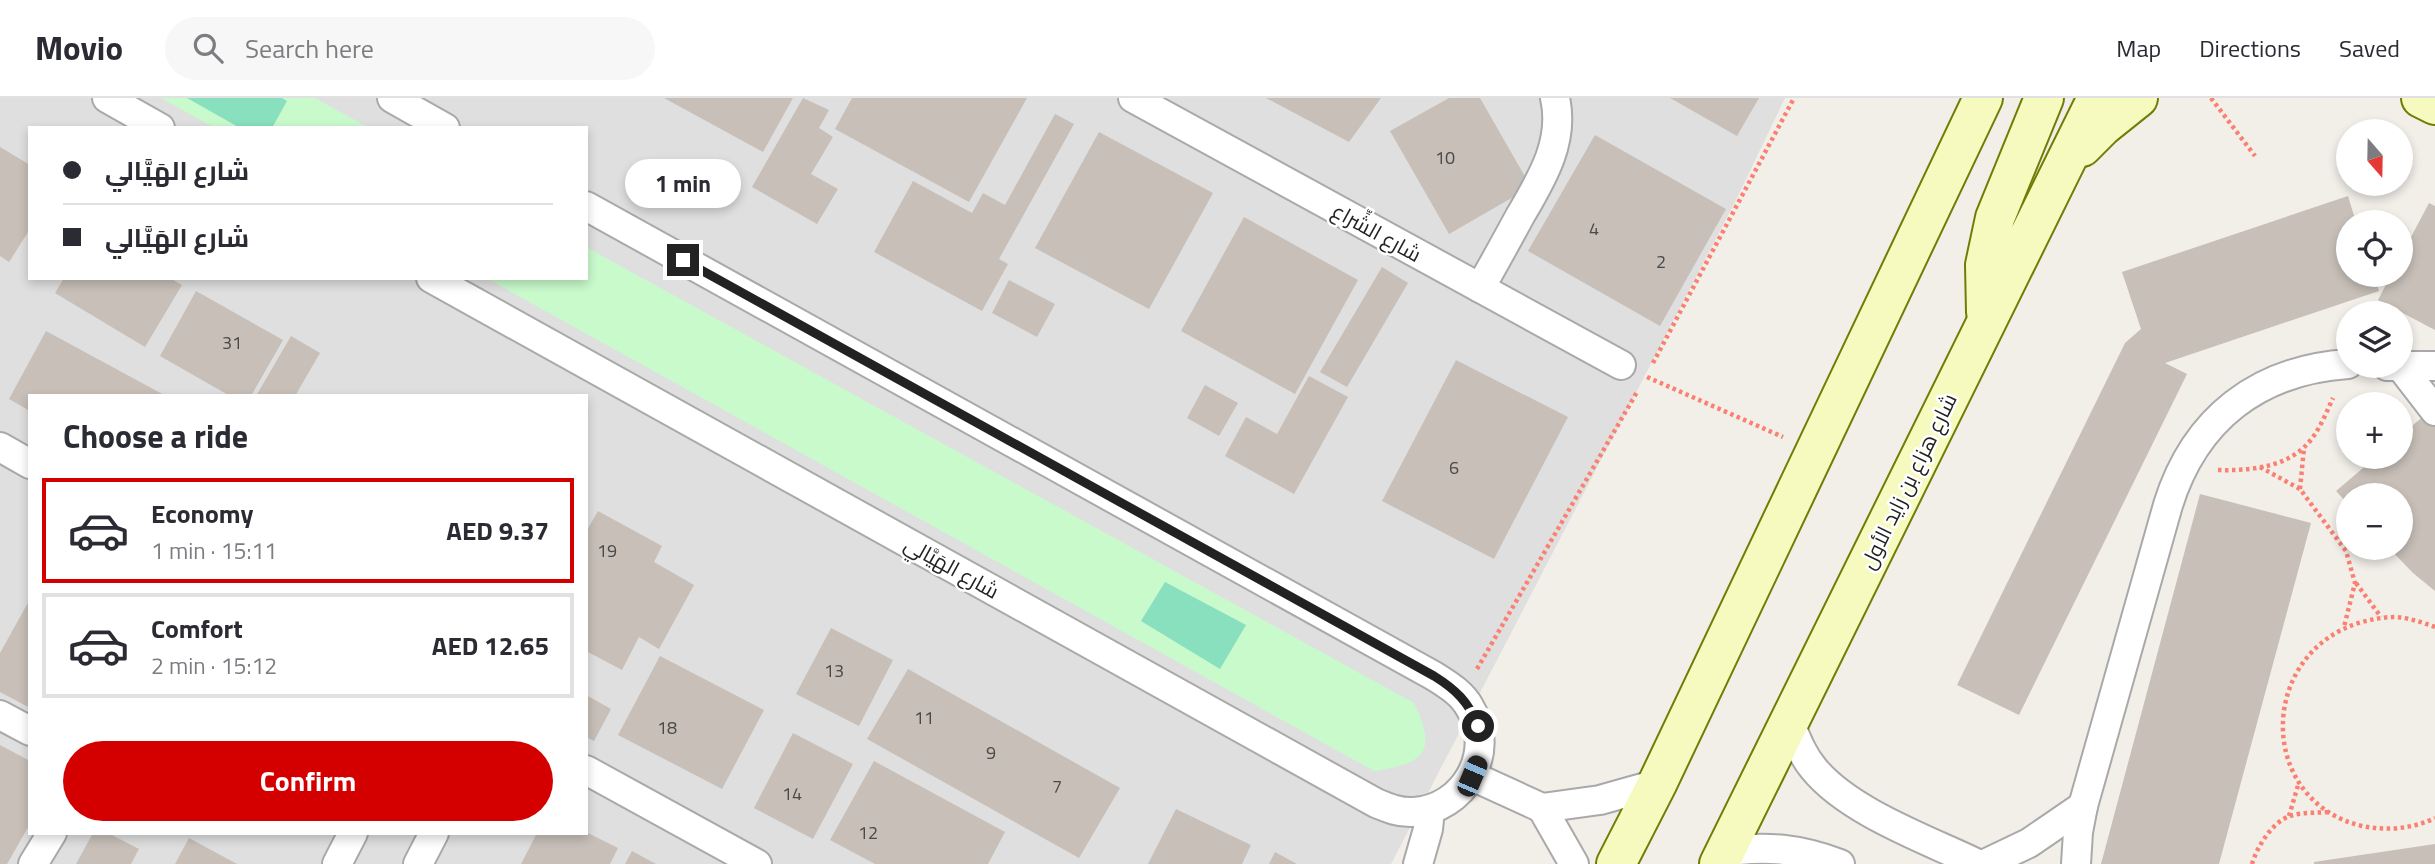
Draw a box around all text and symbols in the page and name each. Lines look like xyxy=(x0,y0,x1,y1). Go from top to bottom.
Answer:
search box xyxy=(165,17,655,80)
text: Movio xyxy=(35,23,123,73)
icon: search xyxy=(189,29,227,67)
text: Search here xyxy=(245,29,374,68)
text: Map xyxy=(2116,30,2161,66)
text: Directions xyxy=(2199,30,2301,66)
text: Saved xyxy=(2339,30,2400,66)
north arrow xyxy=(2336,119,2413,196)
map controls xyxy=(2336,119,2413,560)
house number: 10 xyxy=(1435,144,1455,171)
text: شارع الهَيَّالي xyxy=(105,151,249,190)
callout: 1 min xyxy=(625,158,741,208)
text: 1 min xyxy=(655,166,711,201)
street label: شارع الشِّراع xyxy=(1326,194,1428,270)
button: locate xyxy=(2336,210,2413,287)
house number: 4 xyxy=(1589,215,1599,242)
text: شارع الهَيَّالي xyxy=(105,218,249,257)
route end xyxy=(667,244,699,276)
house number: 2 xyxy=(1656,248,1666,275)
button: layers xyxy=(2336,301,2413,378)
house number: 31 xyxy=(222,329,242,356)
street label: شارع هزاع بن زايد الأول xyxy=(1851,388,1965,574)
button: + xyxy=(2336,392,2413,469)
text: Choose a ride xyxy=(63,412,248,460)
house number: 6 xyxy=(1449,454,1459,481)
button: − xyxy=(2336,483,2413,560)
text: Economy xyxy=(151,494,253,533)
icon: car xyxy=(67,499,130,562)
text: AED 9.37 xyxy=(446,511,549,550)
street label: شارع الهَيَّالي xyxy=(898,528,1005,607)
text: 1 min · 15:11 xyxy=(151,533,277,568)
house number: 19 xyxy=(597,537,617,564)
text: Comfort xyxy=(151,609,243,648)
icon: car xyxy=(67,614,130,677)
text: AED 12.65 xyxy=(432,626,549,665)
text: 2 min · 15:12 xyxy=(151,648,277,683)
house number: 13 xyxy=(824,657,844,684)
house number: 11 xyxy=(914,704,934,731)
route start xyxy=(1462,710,1494,742)
house number: 18 xyxy=(657,714,677,741)
house number: 9 xyxy=(986,739,996,766)
button: Confirm xyxy=(63,741,553,821)
car xyxy=(1455,753,1490,799)
house number: 7 xyxy=(1052,773,1062,800)
house number: 14 xyxy=(782,780,802,807)
house number: 12 xyxy=(858,819,878,846)

